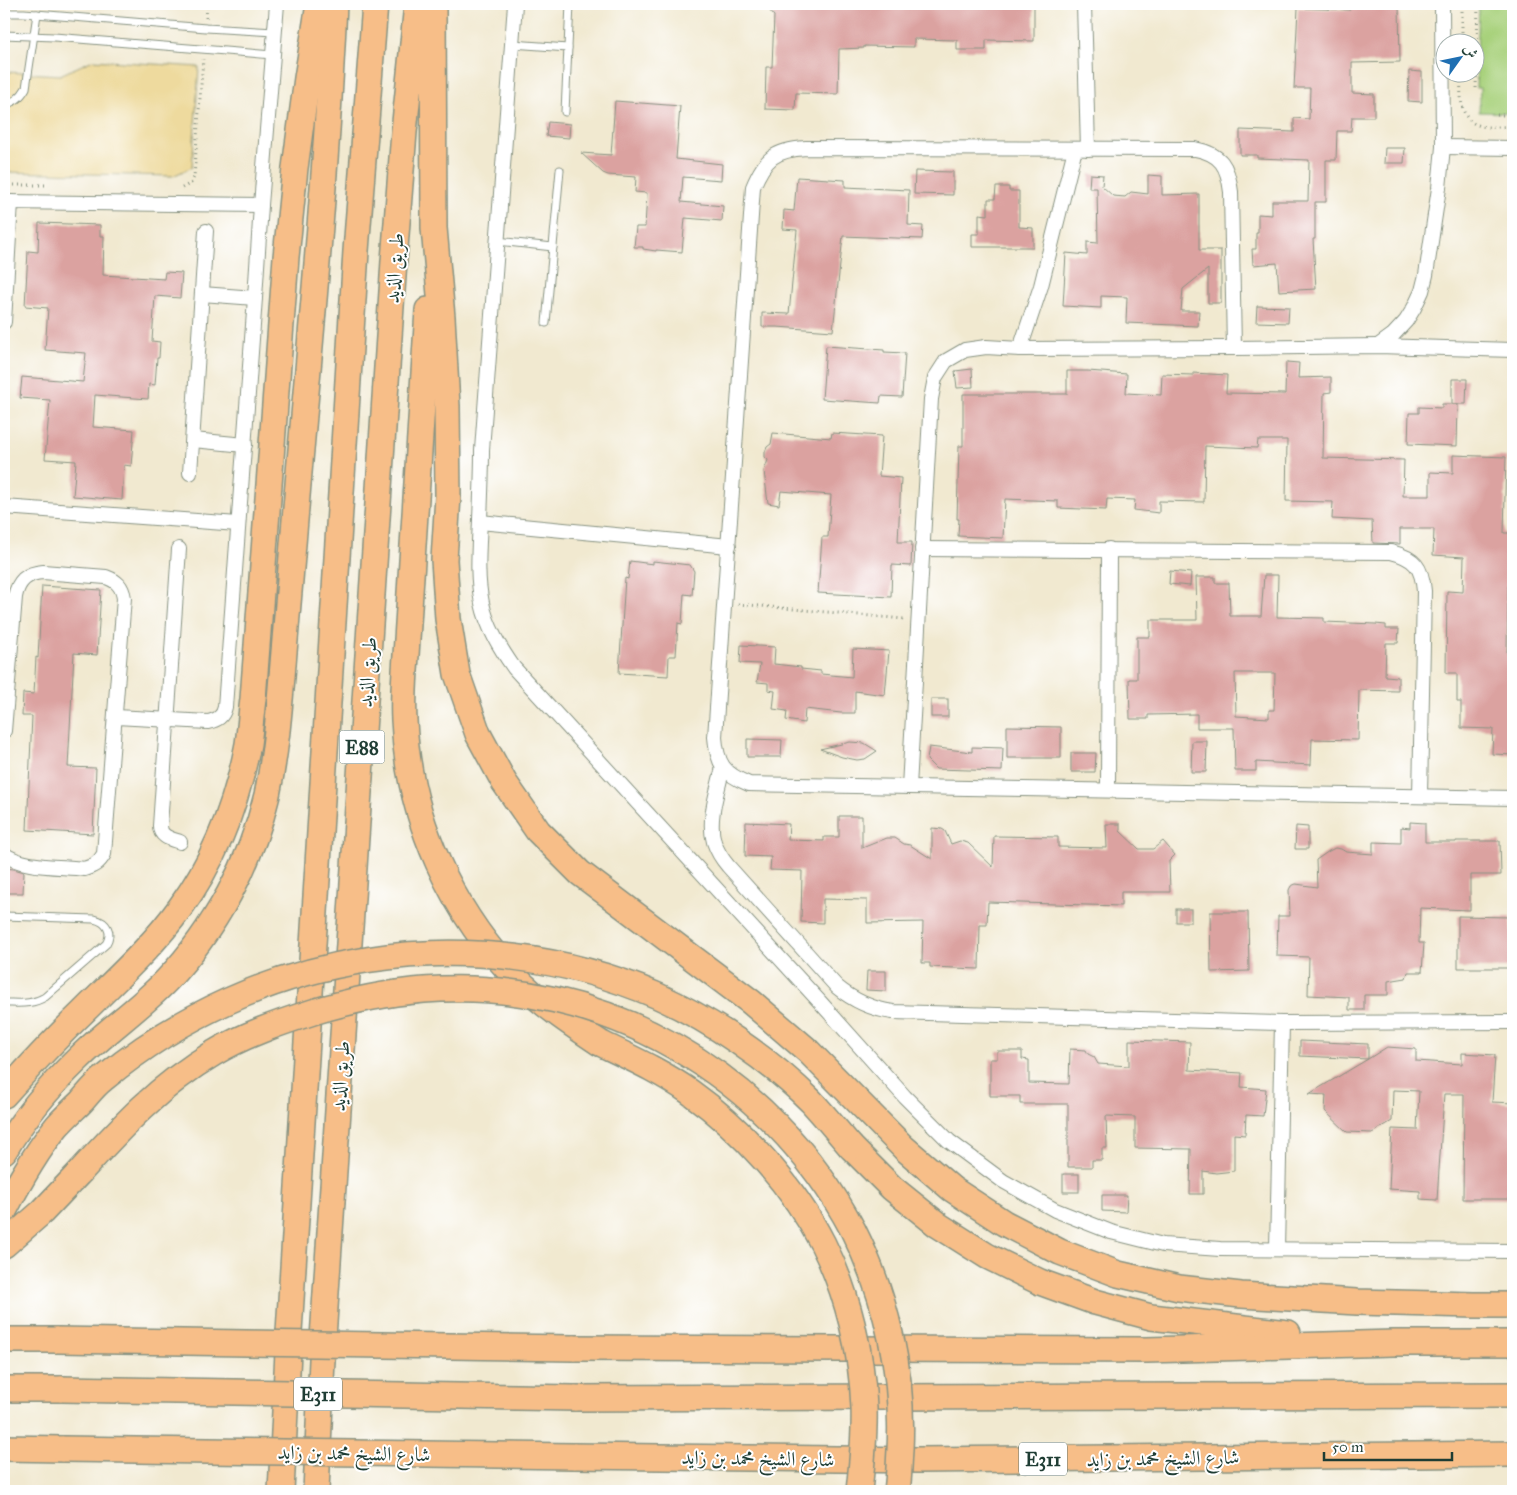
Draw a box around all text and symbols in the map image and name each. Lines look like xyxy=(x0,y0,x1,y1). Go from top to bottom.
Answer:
north arrow xyxy=(1434,32,1484,82)
text: ش xyxy=(1460,41,1481,62)
street label: طريق الذيد xyxy=(380,232,409,304)
street label: طريق الذيد xyxy=(353,636,382,708)
road number: E88 xyxy=(340,730,384,764)
street label: طريق الذيد xyxy=(326,1040,355,1112)
road number: E311 xyxy=(294,1378,342,1410)
scale bar xyxy=(1324,1430,1452,1462)
text: 50 m xyxy=(1332,1438,1364,1456)
street label: شارع الشيخ محمد بن زايد xyxy=(277,1440,431,1472)
road number: E311 xyxy=(1019,1442,1067,1476)
street label: شارع الشيخ محمد بن زايد xyxy=(681,1445,835,1477)
street label: شارع الشيخ محمد بن زايد xyxy=(1086,1445,1240,1477)

